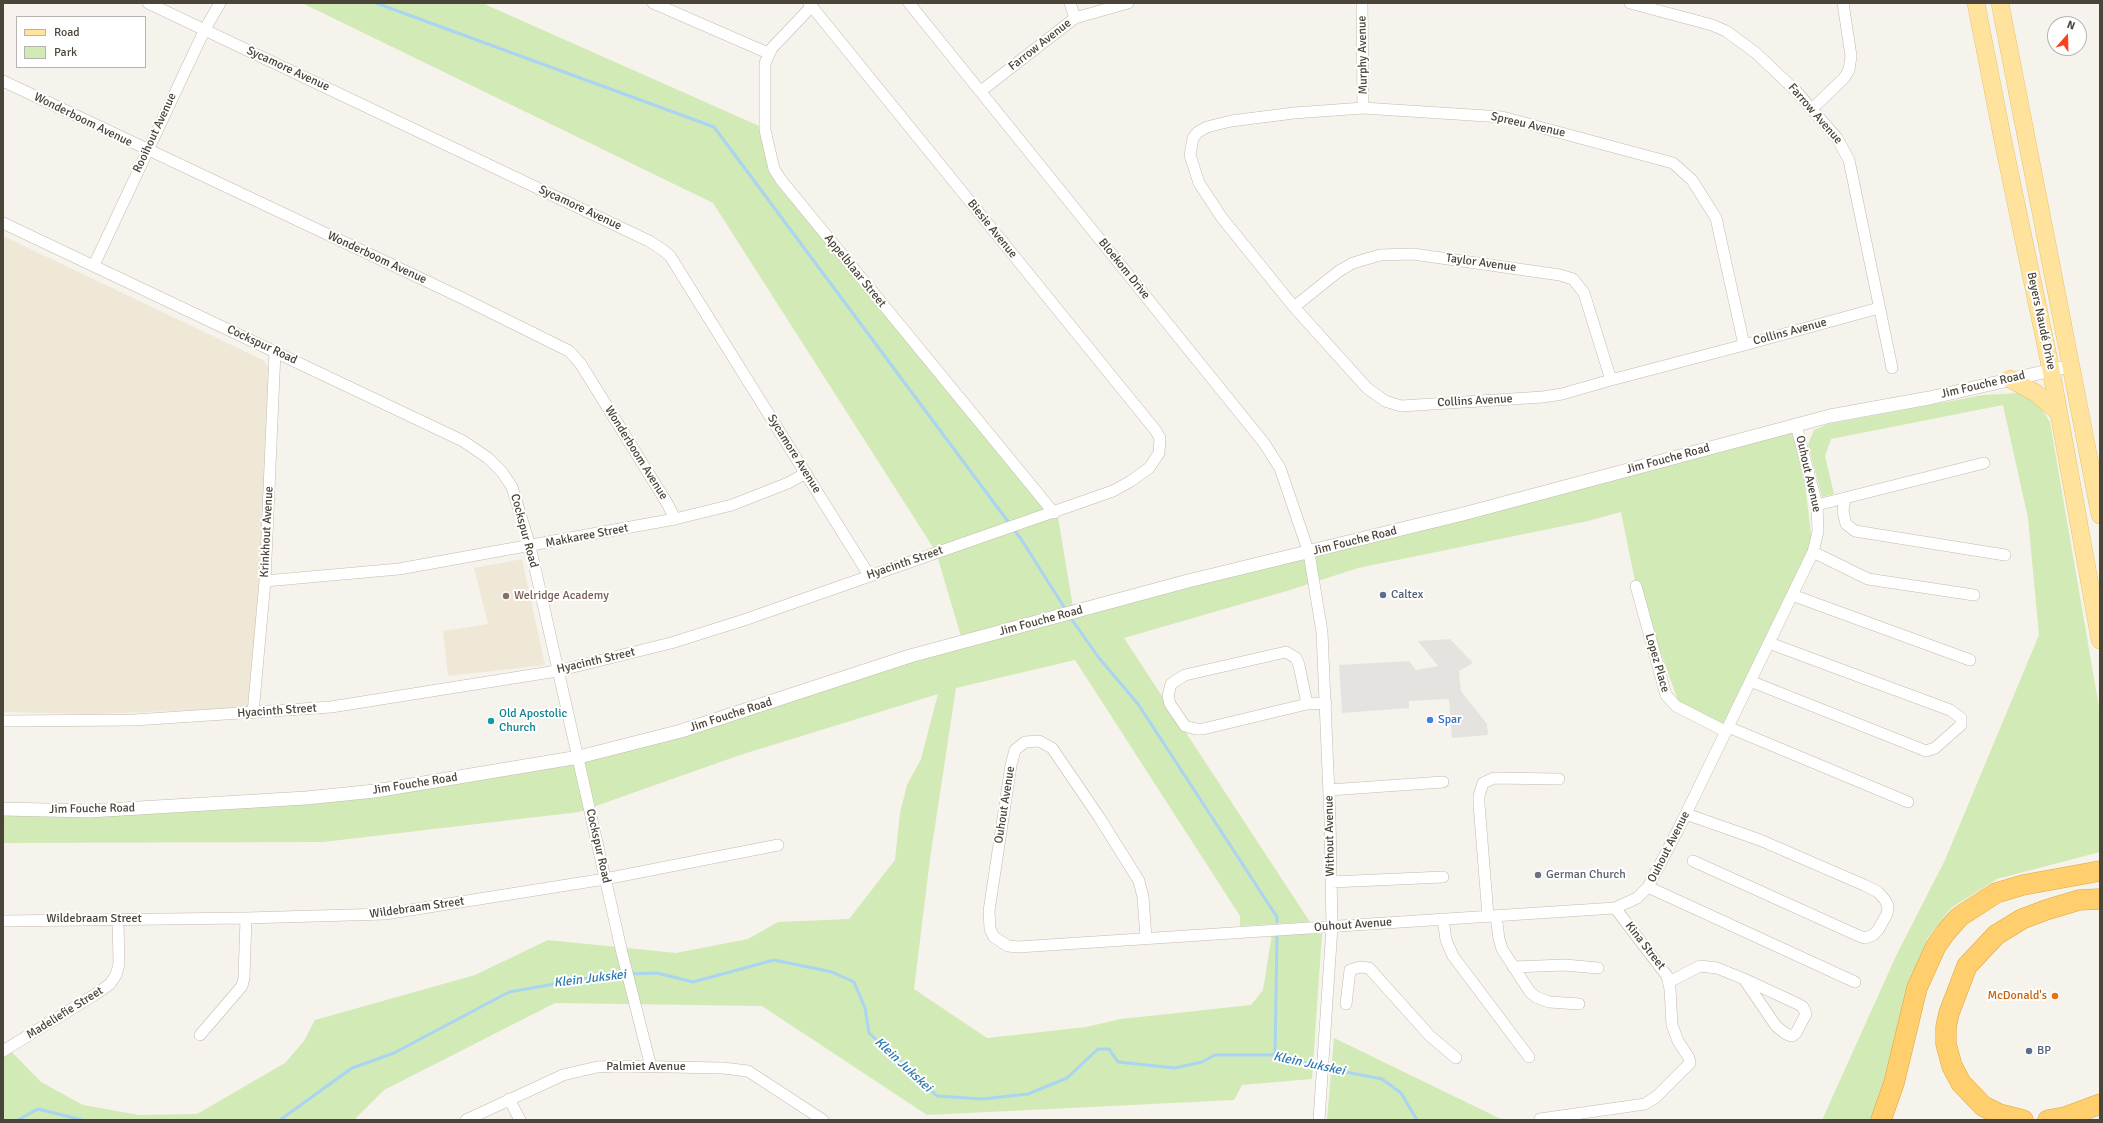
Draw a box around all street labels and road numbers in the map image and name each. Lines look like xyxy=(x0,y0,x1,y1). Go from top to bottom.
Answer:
street label: Murphy Avenue xyxy=(1355,15,1371,95)
street label: Farrow Avenue xyxy=(1006,16,1074,74)
street label: Sycamore Avenue xyxy=(244,43,332,95)
street label: Farrow Avenue xyxy=(1785,81,1845,147)
street label: Wonderboom Avenue xyxy=(31,90,135,150)
street label: Rooihout Avenue xyxy=(130,91,180,175)
street label: Spreeu Avenue xyxy=(1489,109,1567,141)
street label: Sycamore Avenue xyxy=(536,182,624,234)
street label: Biesie Avenue xyxy=(964,197,1020,261)
street label: Wonderboom Avenue xyxy=(325,229,429,287)
street label: Appelblaar Street xyxy=(821,232,889,310)
street label: Bloekom Drive xyxy=(1095,236,1153,302)
street label: Taylor Avenue xyxy=(1445,251,1517,275)
street label: Beyers Naudé Drive xyxy=(2024,271,2058,371)
street label: Collins Avenue xyxy=(1752,315,1828,349)
street label: Cockspur Road xyxy=(225,322,299,368)
street label: Jim Fouche Road xyxy=(1939,368,2027,402)
street label: Collins Avenue xyxy=(1437,392,1513,410)
street label: Wonderboom Avenue xyxy=(601,403,671,503)
street label: Sycamore Avenue xyxy=(764,412,824,496)
street label: Ouhout Avenue xyxy=(1792,434,1824,514)
street label: Jim Fouche Road xyxy=(1625,441,1711,477)
street label: Krinkhout Avenue xyxy=(257,486,277,578)
street label: Cockspur Road xyxy=(507,492,541,570)
street label: Makkaree Street xyxy=(544,521,630,551)
street label: Jim Fouche Road xyxy=(1312,524,1398,558)
street label: Hyacinth Street xyxy=(865,543,945,583)
street label: Jim Fouche Road xyxy=(998,603,1084,639)
street label: Lopez Place xyxy=(1642,632,1672,694)
street label: Hyacinth Street xyxy=(555,645,637,677)
street label: Jim Fouche Road xyxy=(688,695,774,735)
street label: Hyacinth Street xyxy=(237,701,317,721)
street label: Ouhout Avenue xyxy=(992,765,1018,845)
street label: Jim Fouche Road xyxy=(371,770,459,798)
street label: Without Avenue xyxy=(1322,795,1338,877)
street label: Jim Fouche Road xyxy=(49,801,135,817)
street label: Cockspur Road xyxy=(582,807,614,885)
street label: Ouhout Avenue xyxy=(1645,809,1693,885)
street label: Wildebraam Street xyxy=(369,894,465,922)
street label: Wildebraam Street xyxy=(46,912,142,926)
street label: Ouhout Avenue xyxy=(1314,915,1392,935)
street label: Kina Street xyxy=(1622,919,1668,973)
street label: Madeliefie Street xyxy=(24,984,106,1042)
street label: Palmiet Avenue xyxy=(606,1060,686,1074)

